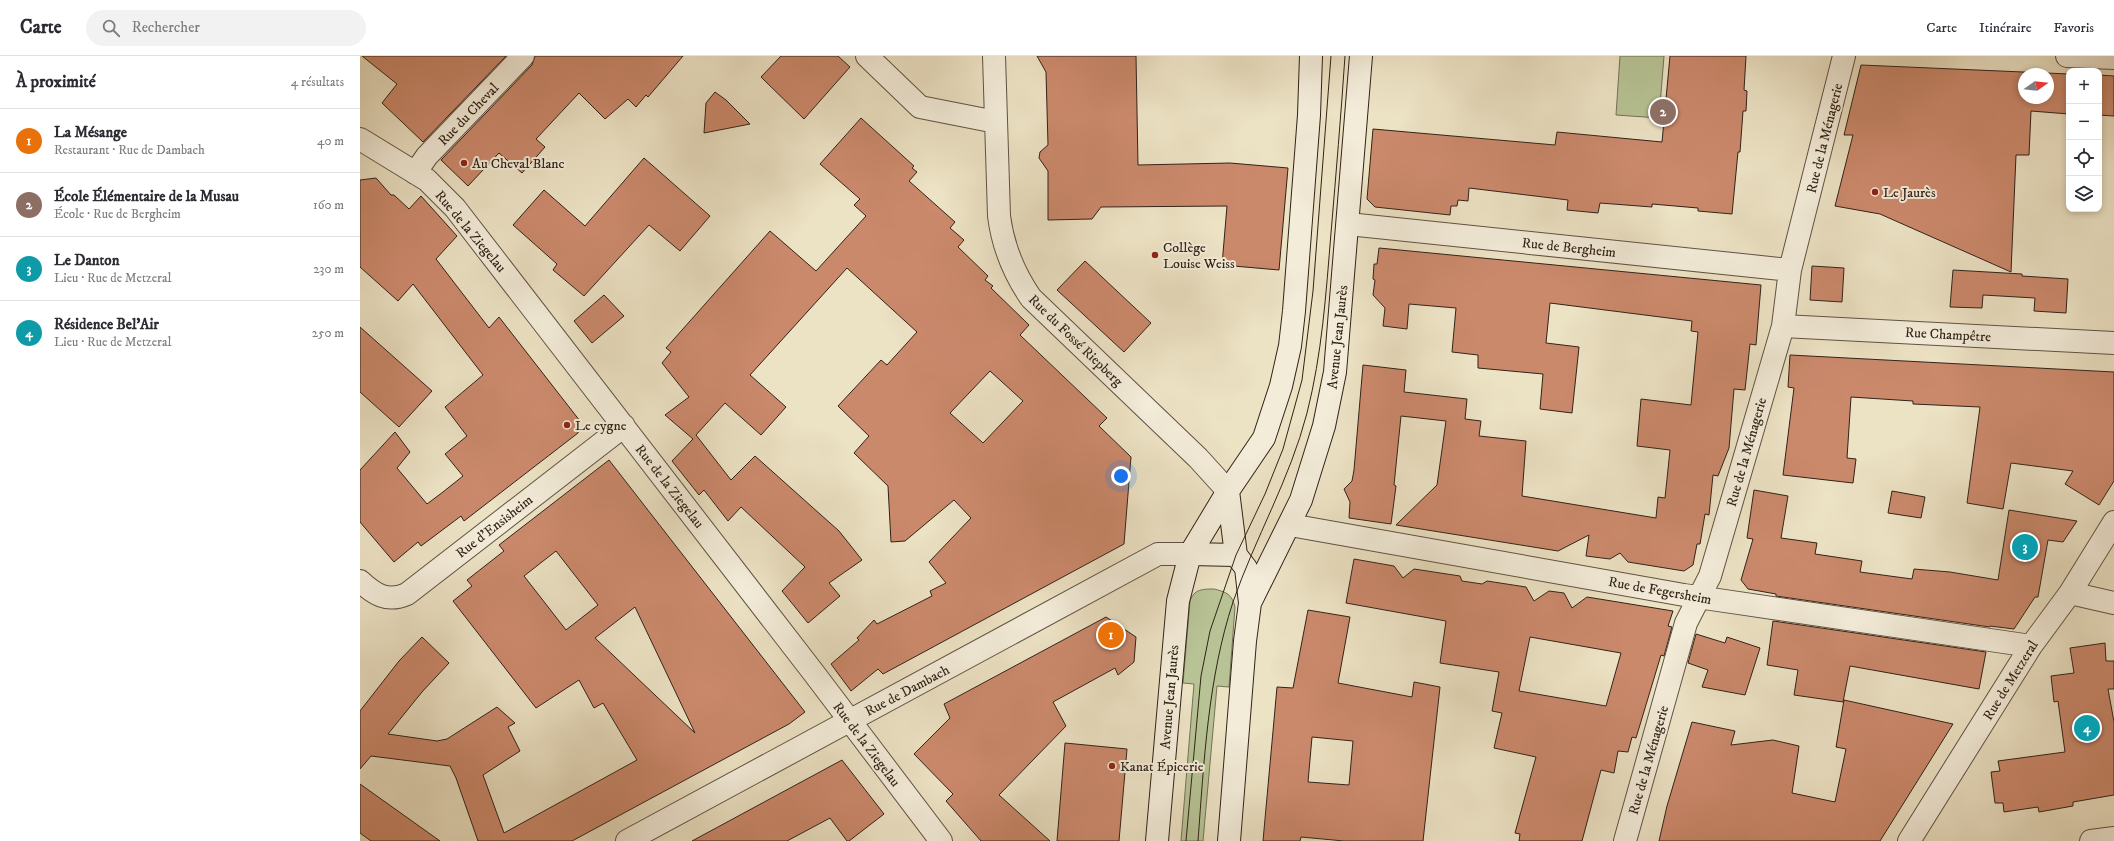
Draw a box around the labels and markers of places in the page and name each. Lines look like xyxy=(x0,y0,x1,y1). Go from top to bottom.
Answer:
pin: 2 xyxy=(1650,97,1676,127)
place label: Au Cheval Blanc xyxy=(472,155,565,173)
marker: Au Cheval Blanc xyxy=(459,158,469,168)
place label: Le Jaurès xyxy=(1883,184,1936,202)
marker: Le Jaurès xyxy=(1870,187,1880,197)
place label: Collège Louise Weiss xyxy=(1163,239,1235,273)
marker: Collège Louise Weiss xyxy=(1150,250,1160,260)
place label: Le cygne xyxy=(575,417,627,435)
marker: Le cygne xyxy=(562,420,572,430)
pin: 3 xyxy=(2012,532,2038,562)
pin: 1 xyxy=(1098,620,1124,650)
pin: 4 xyxy=(2074,713,2100,743)
place label: Kanat Épicerie xyxy=(1120,758,1204,776)
marker: Kanat Épicerie xyxy=(1107,761,1117,771)

